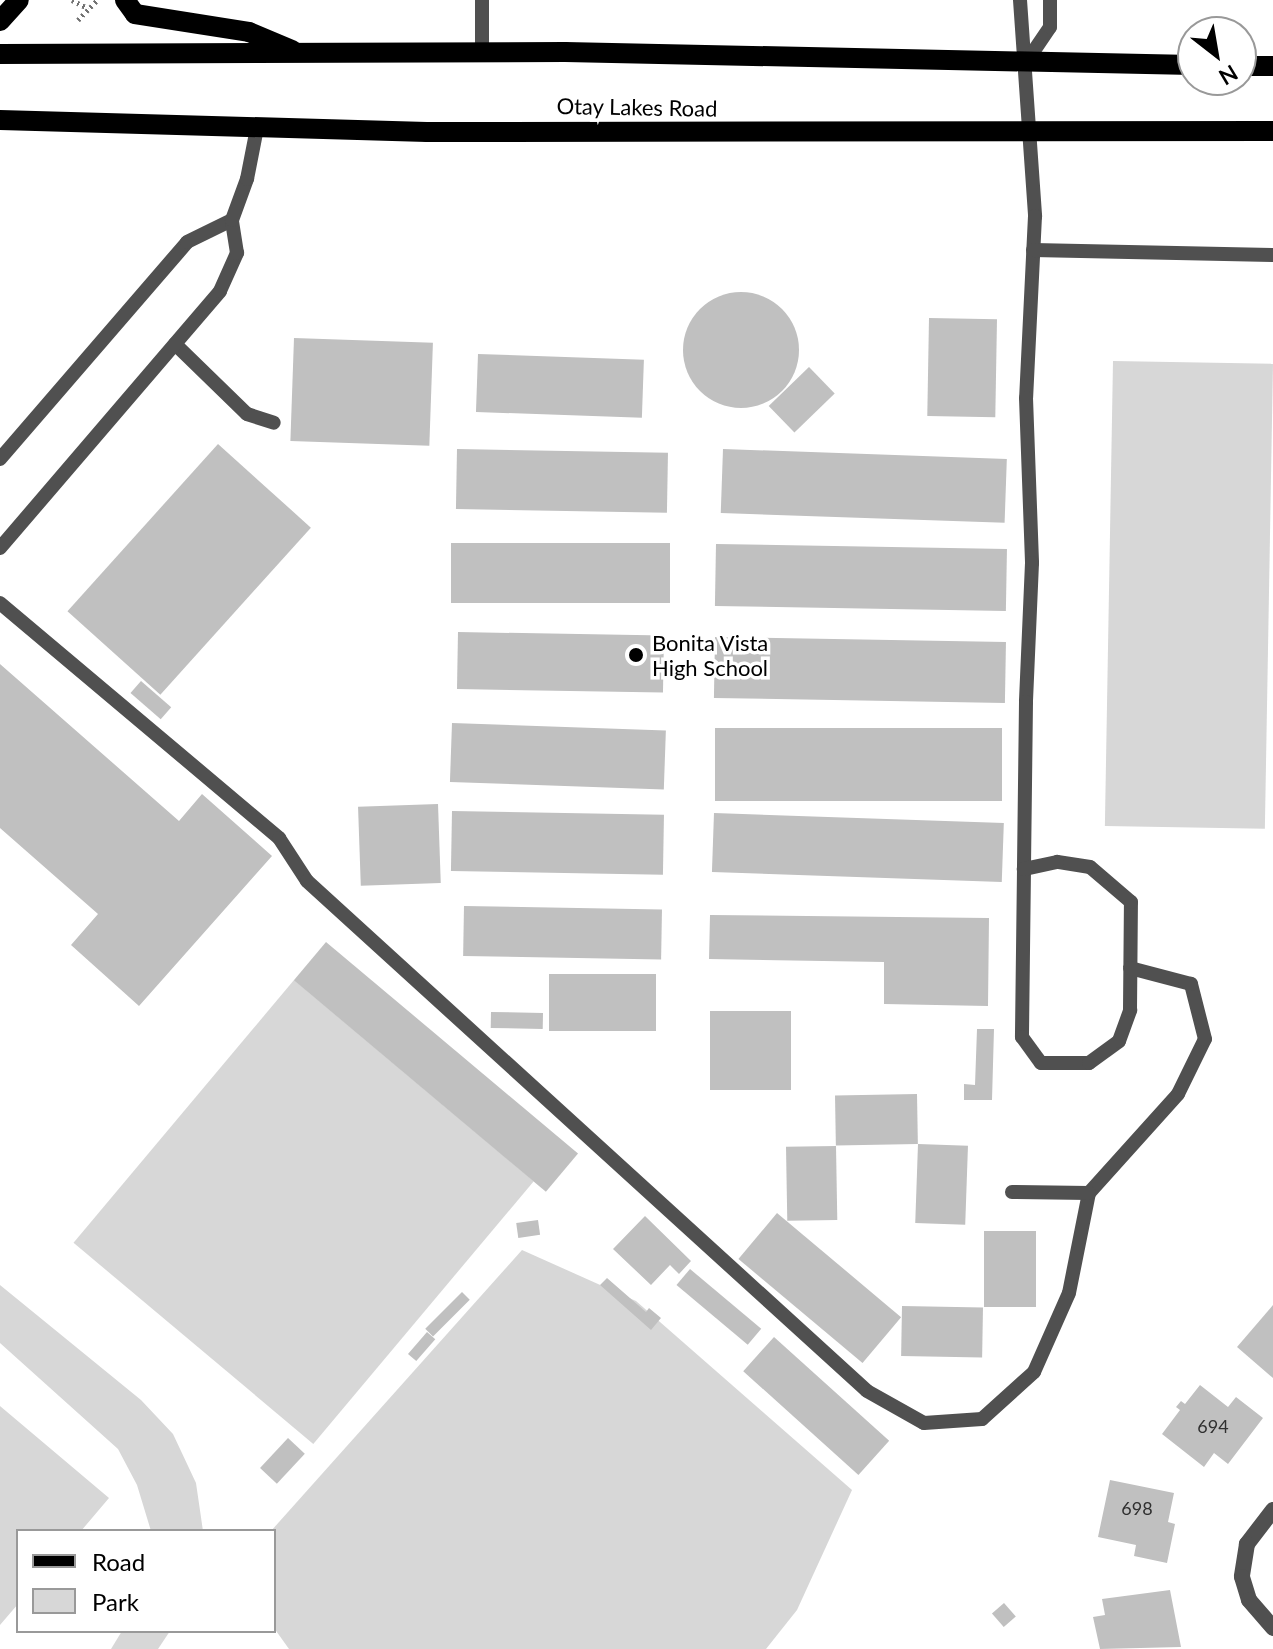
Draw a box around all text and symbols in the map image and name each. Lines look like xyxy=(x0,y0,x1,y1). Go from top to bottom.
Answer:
north arrow xyxy=(1177,16,1257,96)
text: N xyxy=(1214,59,1243,91)
street label: Otay Lakes Road xyxy=(556,92,718,122)
place label: Bonita Vista High School xyxy=(652,629,769,680)
marker: Bonita Vista High School xyxy=(627,646,645,664)
house number: 694 xyxy=(1197,1415,1229,1437)
house number: 698 xyxy=(1121,1497,1153,1519)
legend xyxy=(16,1529,276,1633)
text: Road xyxy=(92,1547,145,1576)
text: Park xyxy=(92,1587,139,1616)

